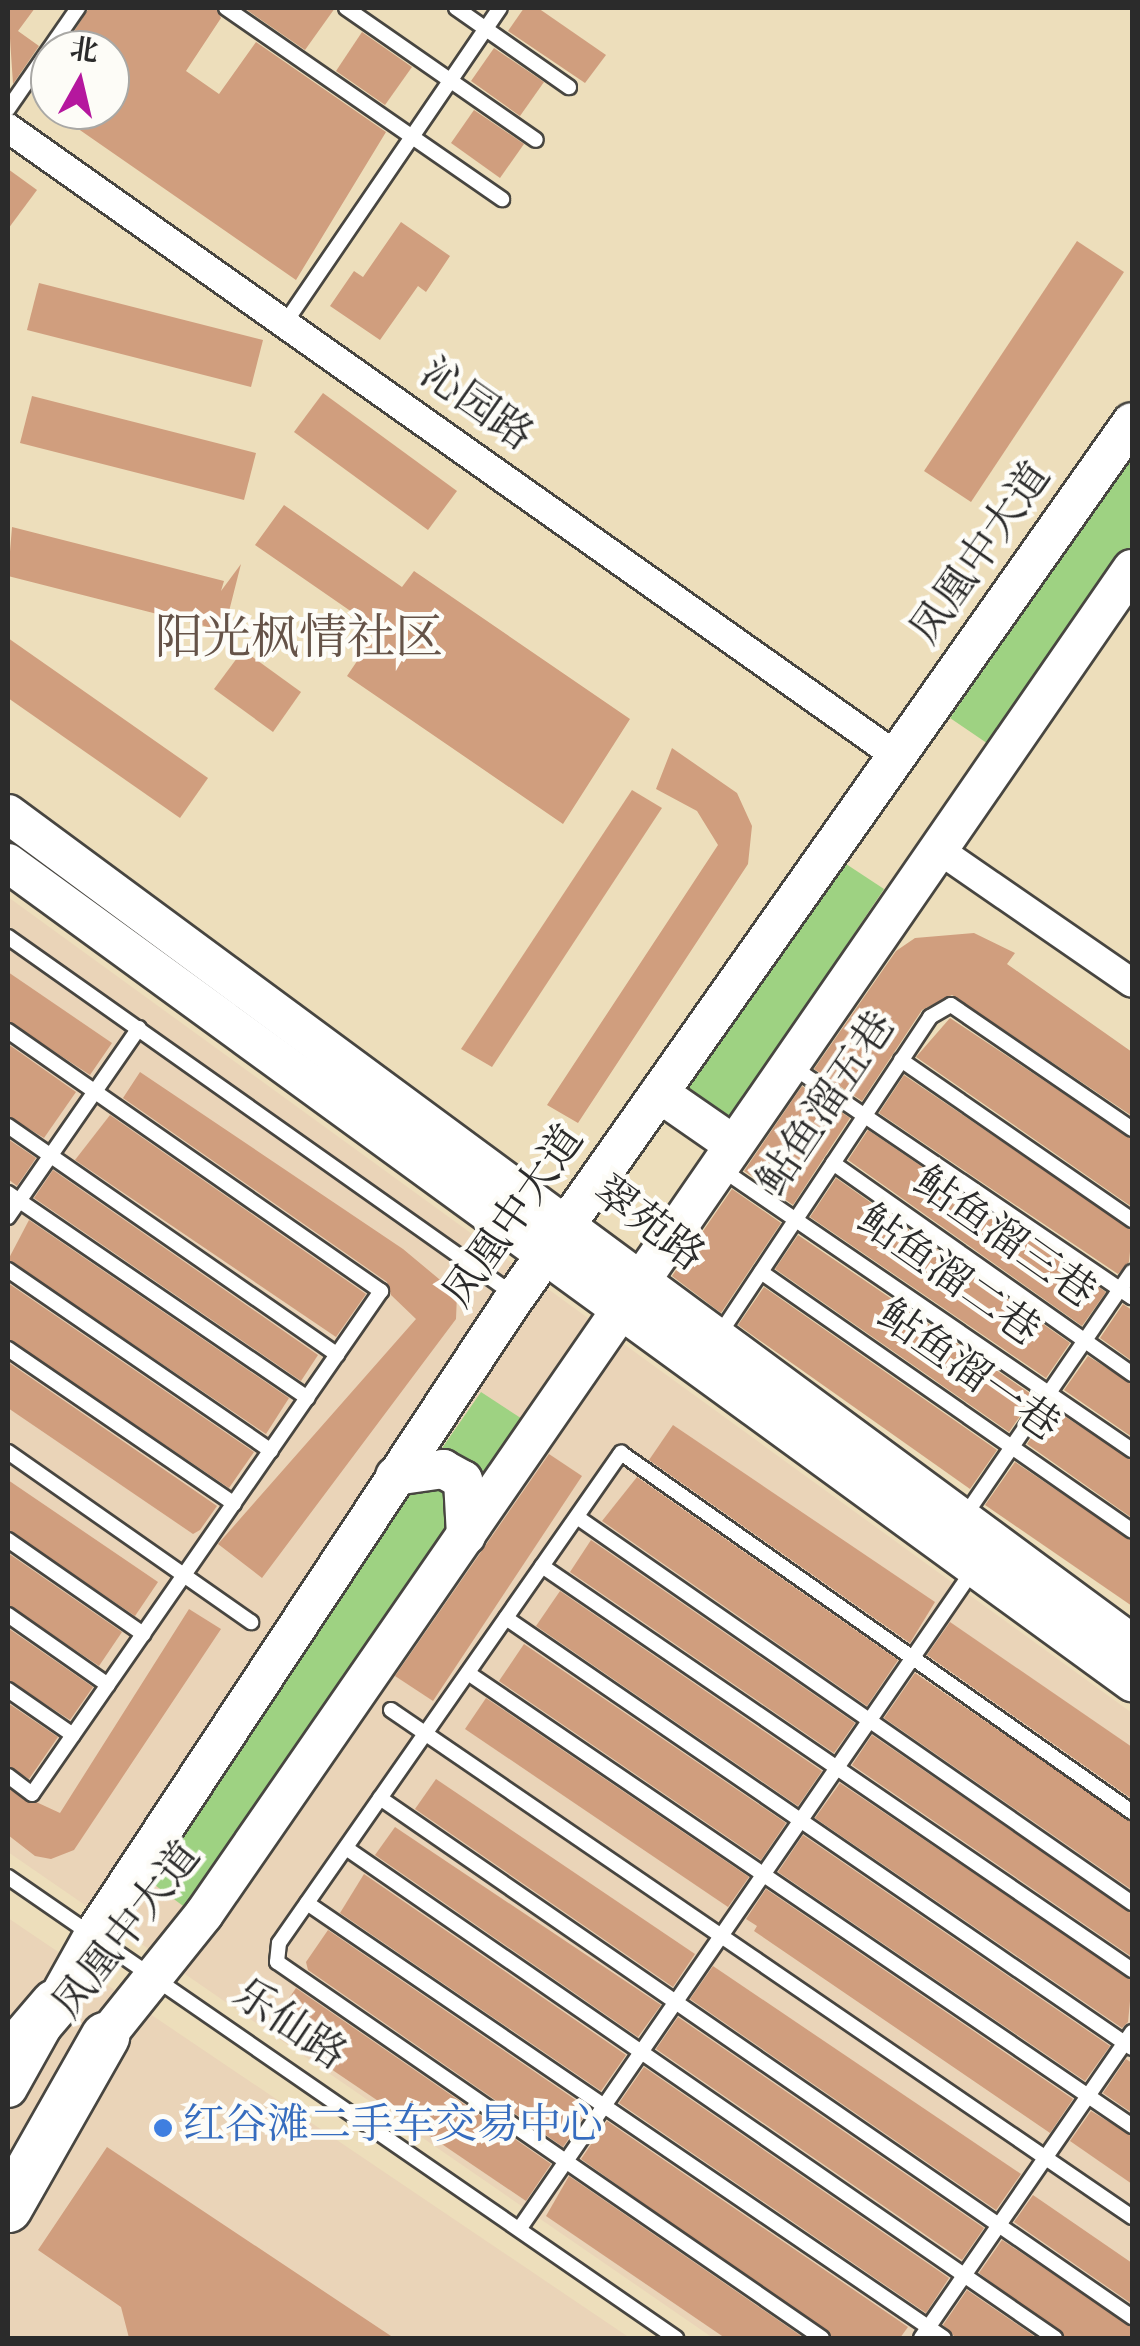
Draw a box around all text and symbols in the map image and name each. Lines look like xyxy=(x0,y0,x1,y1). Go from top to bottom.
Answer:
north arrow xyxy=(30,30,130,130)
text: 北 xyxy=(67,31,101,74)
street label: 沁园路 xyxy=(409,350,541,464)
street label: 凤凰中大道 xyxy=(902,455,1064,655)
district label: 阳光枫情社区 xyxy=(155,613,443,671)
street label: 鲇鱼溜五巷 xyxy=(749,1004,909,1206)
street label: 凤凰中大道 xyxy=(435,1118,597,1318)
street label: 鲇鱼溜三巷 xyxy=(903,1159,1103,1321)
street label: 翠苑路 xyxy=(582,1168,712,1284)
street label: 鲇鱼溜二巷 xyxy=(847,1197,1047,1359)
street label: 鲇鱼溜一巷 xyxy=(867,1292,1067,1454)
street label: 凤凰中大道 xyxy=(44,1834,214,2030)
street label: 乐仙路 xyxy=(222,1971,354,2083)
place label: 红谷滩二手车交易中心 xyxy=(183,2103,603,2153)
marker: 红谷滩二手车交易中心 xyxy=(152,2117,174,2139)

